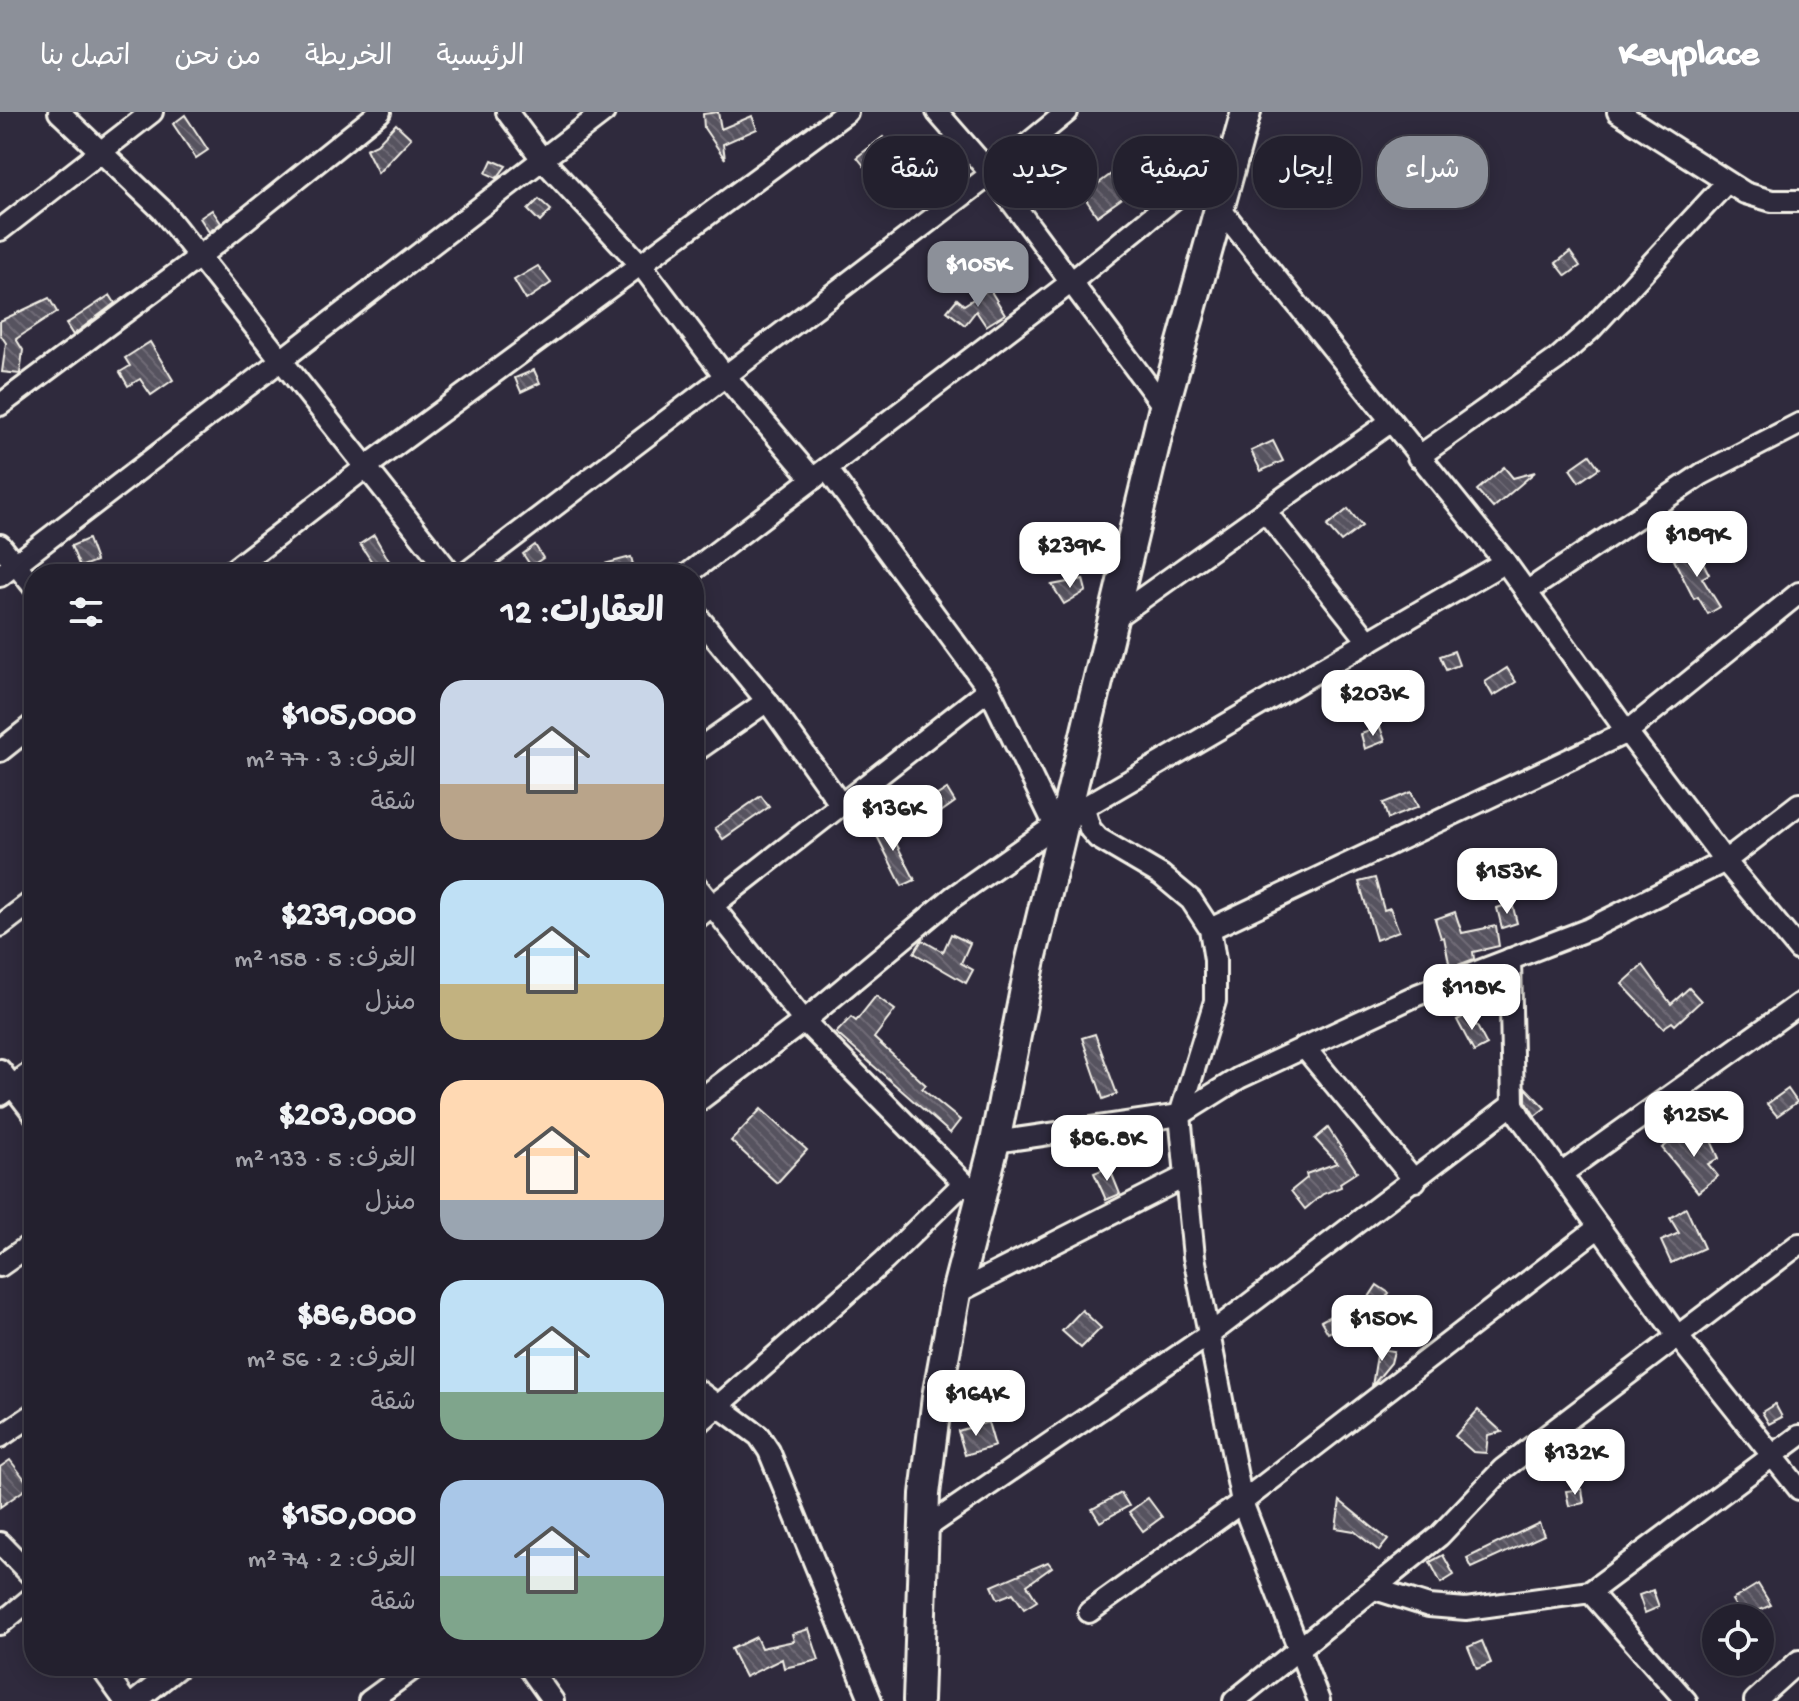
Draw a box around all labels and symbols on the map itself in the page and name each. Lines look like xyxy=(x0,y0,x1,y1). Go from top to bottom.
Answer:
pin: $105K xyxy=(922,241,1034,309)
pin: $189K xyxy=(1641,511,1753,579)
pin: $239K xyxy=(1014,522,1126,590)
pin: $203K xyxy=(1317,670,1429,738)
pin: $136K xyxy=(837,785,949,853)
pin: $153K xyxy=(1451,848,1563,916)
pin: $118K xyxy=(1416,964,1528,1032)
pin: $125K xyxy=(1638,1091,1750,1159)
pin: $86.8K xyxy=(1042,1115,1172,1183)
pin: $150K xyxy=(1326,1295,1438,1363)
pin: $164K xyxy=(920,1370,1032,1438)
pin: $132K xyxy=(1519,1429,1631,1497)

